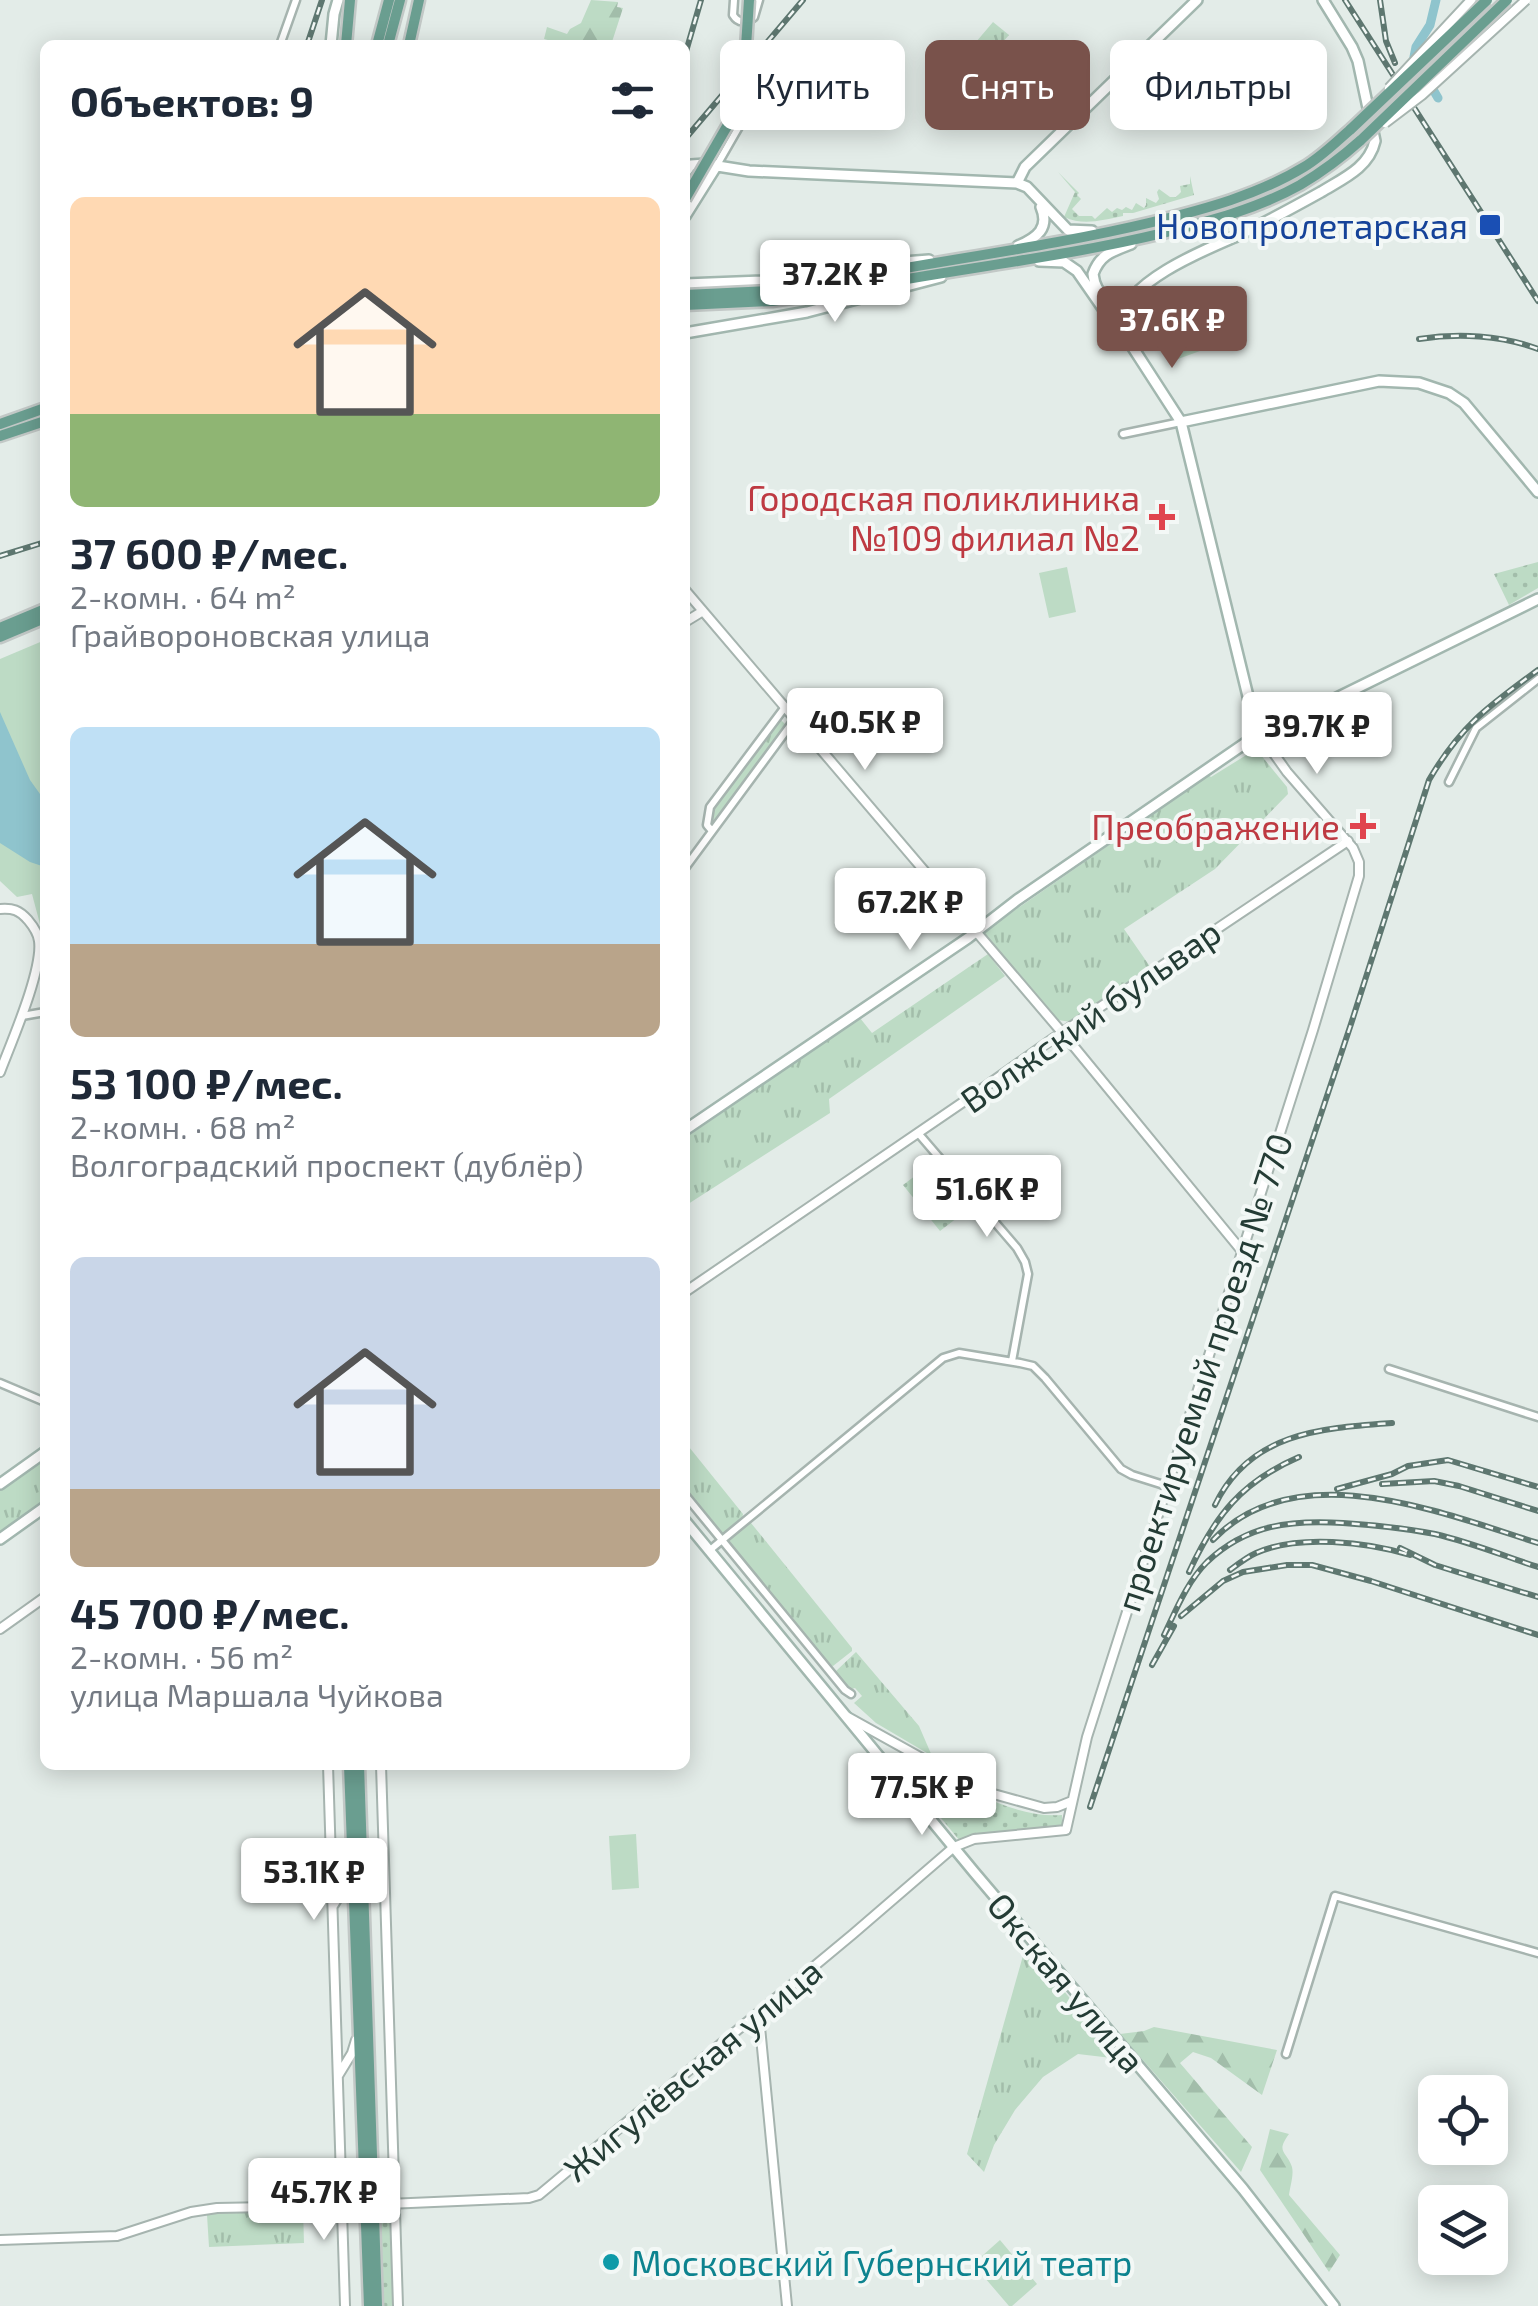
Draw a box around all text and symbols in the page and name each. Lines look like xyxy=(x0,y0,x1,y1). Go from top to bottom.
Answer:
chip: Купить xyxy=(720,40,905,130)
chip: Снять xyxy=(925,40,1090,130)
chip: Фильтры xyxy=(1110,40,1327,130)
icon: filters xyxy=(605,73,660,128)
text: Объектов: 9 xyxy=(70,75,314,125)
place label: Новопролетарская xyxy=(1156,204,1468,246)
marker: Новопролетарская xyxy=(1477,212,1503,238)
pin: 37.2K ₽ xyxy=(743,240,927,325)
text: 37.2K ₽ xyxy=(782,253,888,291)
icon: home xyxy=(275,262,455,442)
pin: 37.6K ₽ xyxy=(1080,286,1264,371)
text: 37.6K ₽ xyxy=(1119,299,1225,337)
place label: Городская поликлиника №109 филиал №2 xyxy=(747,476,1140,558)
marker: Городская поликлиника №109 филиал №2 xyxy=(1149,504,1175,530)
text: 37 600 ₽/мес. xyxy=(70,527,348,577)
text: 2-комн. · 64 m² xyxy=(70,577,296,615)
text: Грайвороновская улица xyxy=(70,615,430,653)
pin: 40.5K ₽ xyxy=(773,688,957,773)
pin: 39.7K ₽ xyxy=(1225,692,1409,777)
text: 40.5K ₽ xyxy=(809,701,921,739)
text: 39.7K ₽ xyxy=(1264,705,1370,743)
icon: home xyxy=(275,792,455,972)
place label: Преображение xyxy=(1091,805,1340,847)
marker: Преображение xyxy=(1350,813,1376,839)
pin: 67.2K ₽ xyxy=(818,868,1002,953)
text: 67.2K ₽ xyxy=(857,881,963,919)
street label: Волжский бульвар xyxy=(952,910,1229,1121)
text: 53 100 ₽/мес. xyxy=(70,1057,343,1107)
text: 2-комн. · 68 m² xyxy=(70,1107,296,1145)
street label: проектируемый проезд № 770 xyxy=(1106,1128,1301,1617)
text: Волгоградский проспект (дублёр) xyxy=(70,1145,583,1183)
pin: 51.6K ₽ xyxy=(895,1155,1079,1240)
text: 51.6K ₽ xyxy=(935,1168,1039,1206)
icon: home xyxy=(275,1322,455,1502)
text: 45 700 ₽/мес. xyxy=(70,1587,350,1637)
text: 2-комн. · 56 m² xyxy=(70,1637,293,1675)
text: улица Маршала Чуйкова xyxy=(70,1675,444,1713)
pin: 77.5K ₽ xyxy=(830,1753,1014,1838)
text: 77.5K ₽ xyxy=(870,1766,974,1804)
pin: 53.1K ₽ xyxy=(222,1838,406,1923)
text: 53.1K ₽ xyxy=(263,1851,365,1889)
street label: Окская улица xyxy=(979,1884,1154,2081)
street label: Жигулёвская улица xyxy=(555,1949,830,2190)
map controls xyxy=(1418,2075,1508,2275)
button: locate xyxy=(1418,2075,1508,2165)
pin: 45.7K ₽ xyxy=(232,2158,416,2243)
text: 45.7K ₽ xyxy=(270,2171,378,2209)
button: layers xyxy=(1418,2185,1508,2275)
place label: Московский Губернский театр xyxy=(631,2241,1132,2284)
marker: Московский Губернский театр xyxy=(600,2251,622,2273)

